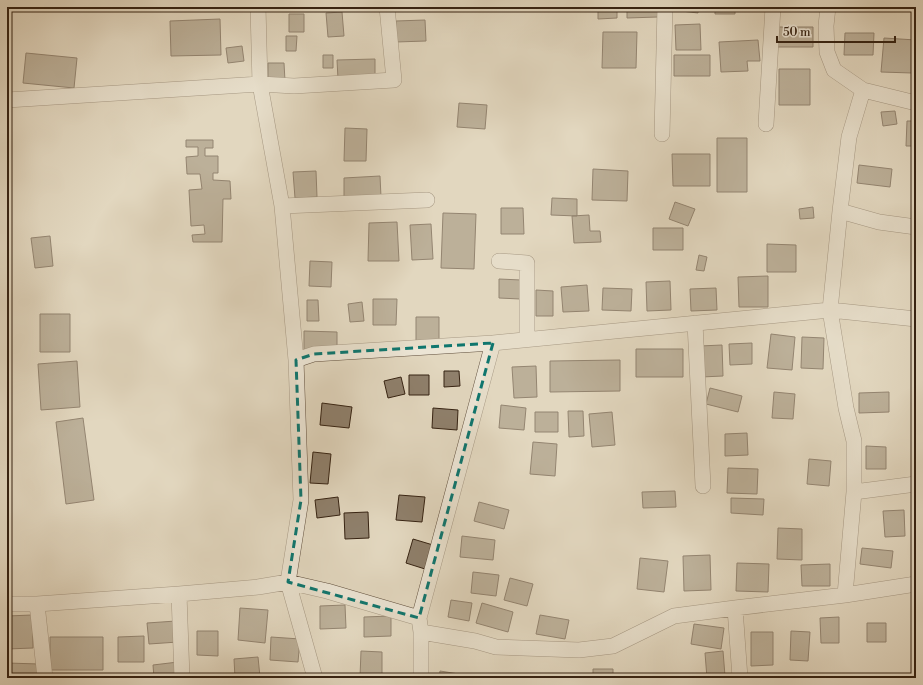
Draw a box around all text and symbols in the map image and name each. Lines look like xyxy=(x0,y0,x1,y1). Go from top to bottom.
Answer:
scale bar xyxy=(777,18,895,44)
text: 50 m xyxy=(783,25,811,40)

